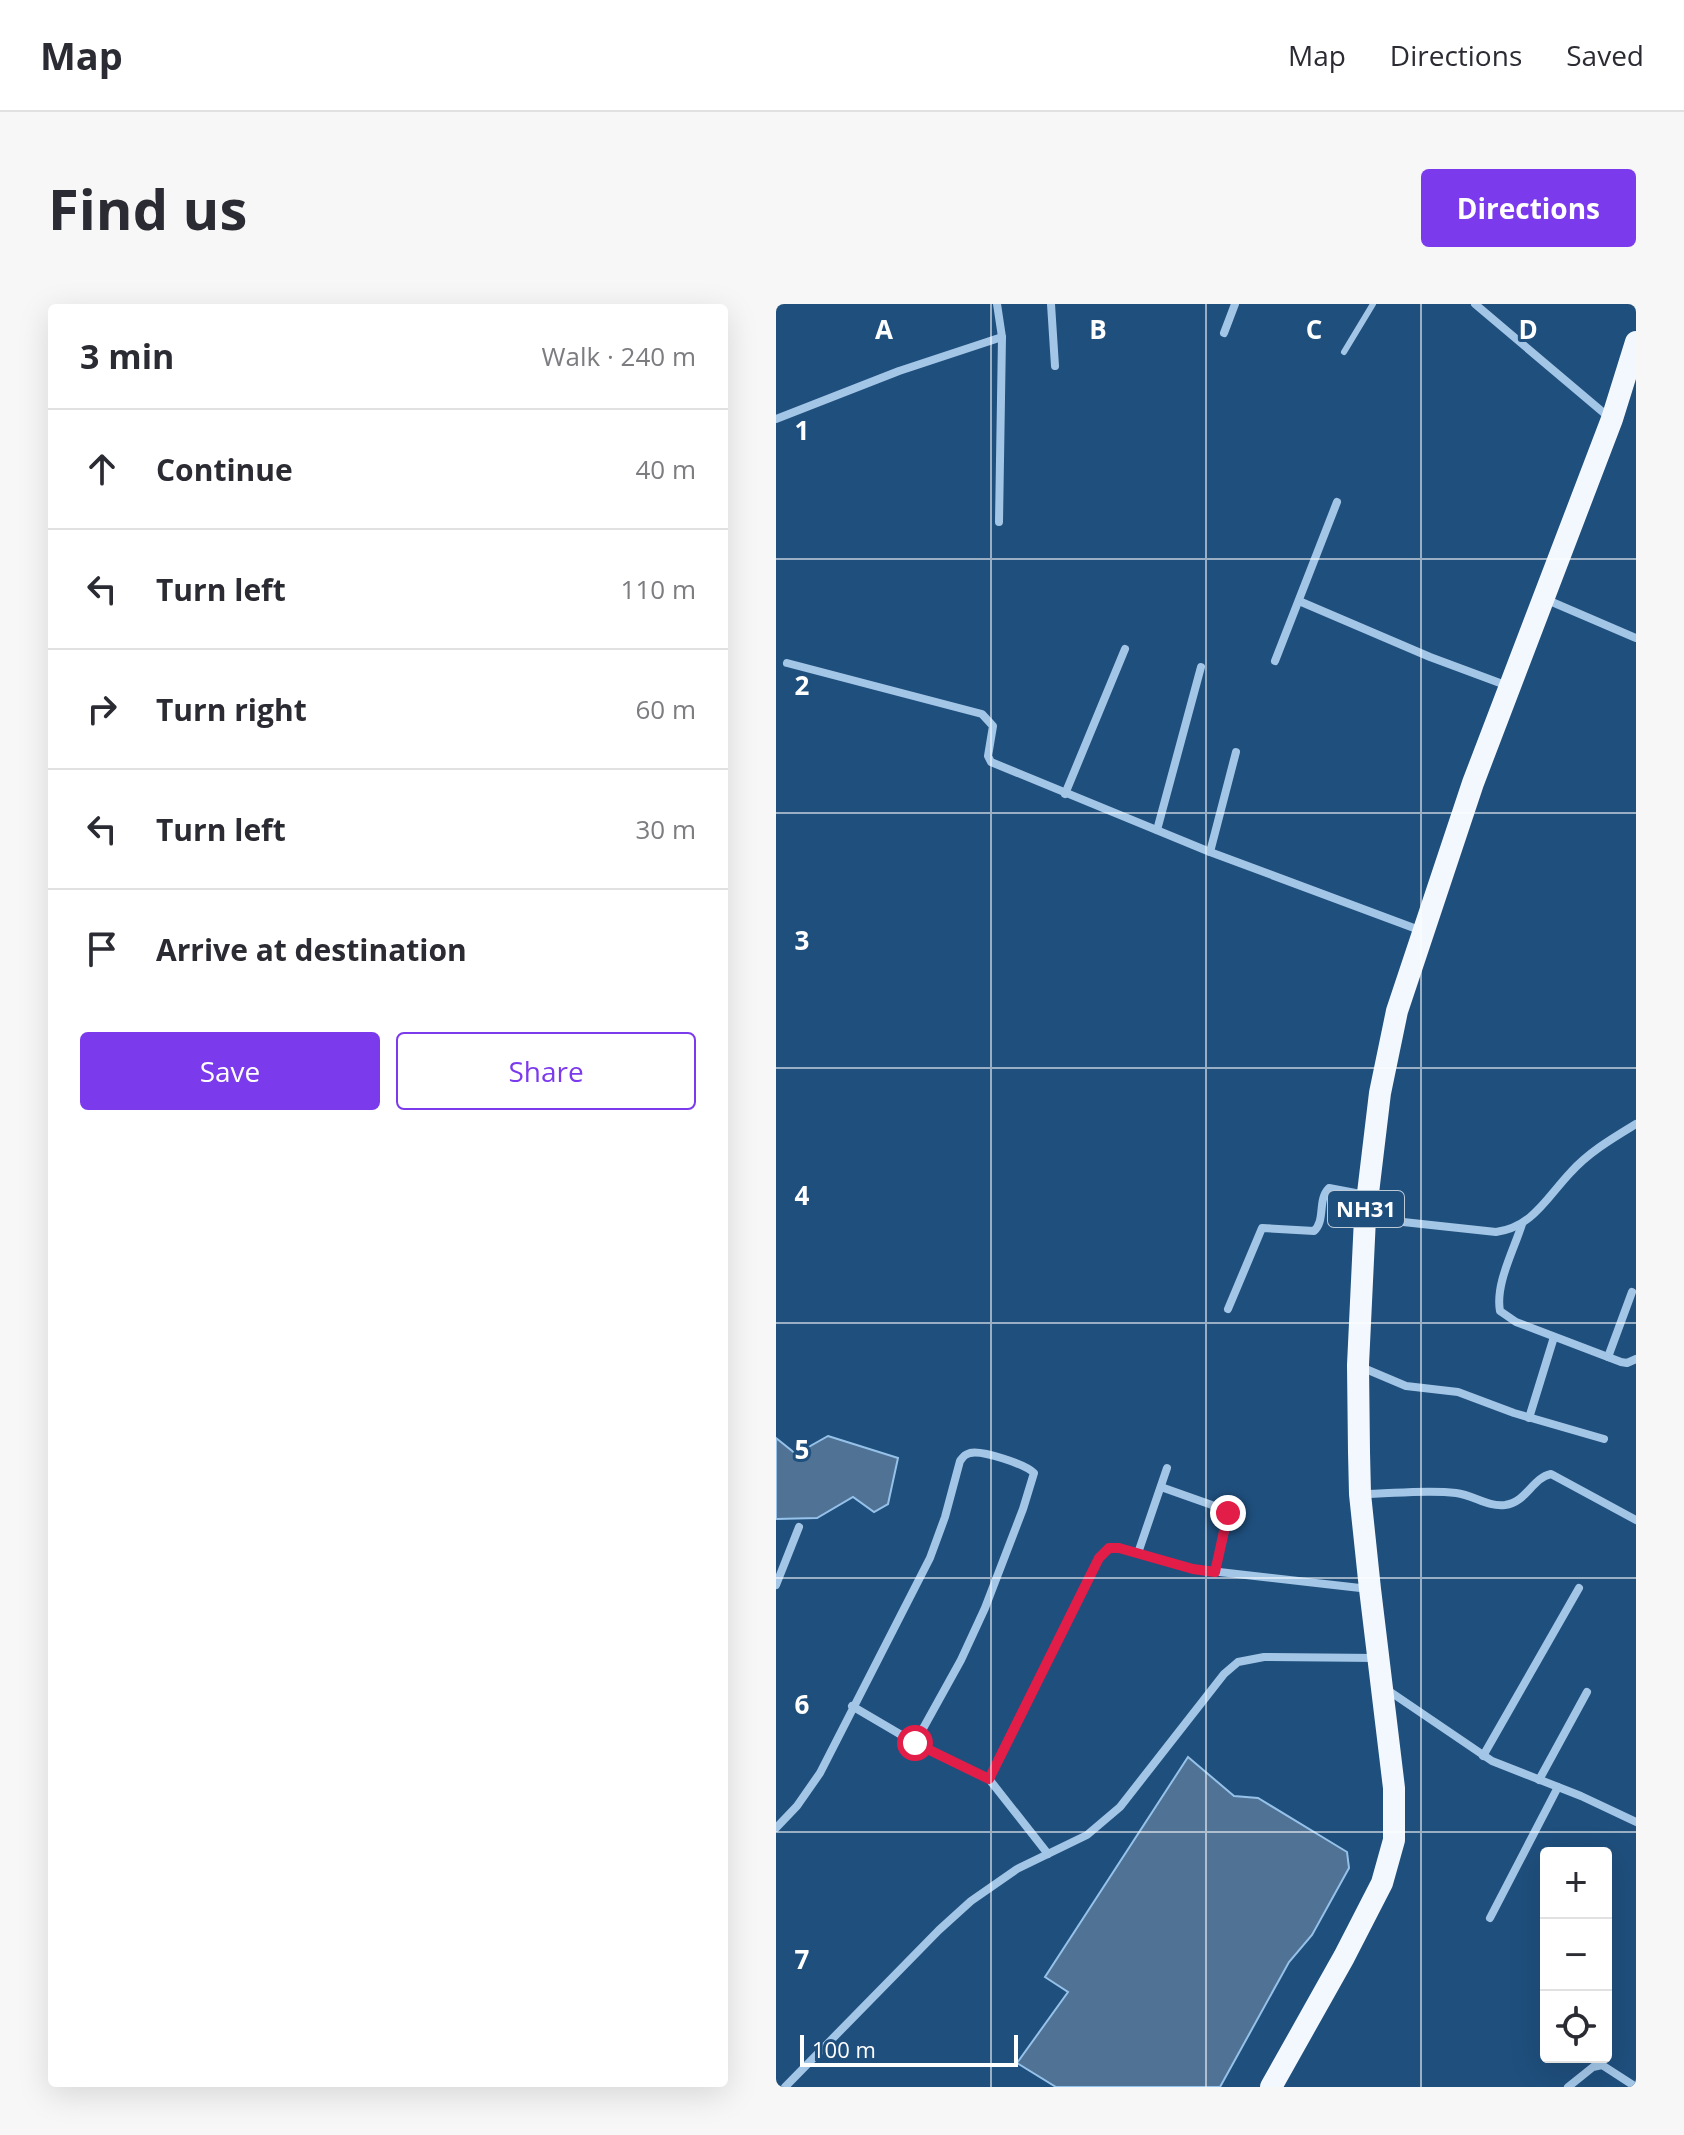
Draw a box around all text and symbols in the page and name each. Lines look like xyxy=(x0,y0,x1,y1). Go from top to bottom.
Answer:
text: Map xyxy=(40,29,123,81)
text: Map xyxy=(1288,36,1346,74)
text: Directions xyxy=(1390,36,1522,74)
text: Saved xyxy=(1566,36,1644,74)
button: Directions xyxy=(1421,169,1636,247)
text: Find us xyxy=(48,170,247,246)
text: A xyxy=(875,311,893,347)
text: B xyxy=(1089,311,1107,347)
text: C xyxy=(1306,311,1322,347)
text: D xyxy=(1518,311,1538,347)
text: 3 min xyxy=(80,333,174,379)
text: Walk · 240 m xyxy=(542,338,696,374)
text: 1 xyxy=(795,412,809,448)
icon: ahead xyxy=(80,447,124,491)
text: Continue xyxy=(156,449,293,490)
text: 40 m xyxy=(635,451,696,487)
icon: left xyxy=(80,567,124,611)
text: Turn left xyxy=(156,569,286,610)
text: 110 m xyxy=(621,571,696,607)
text: 2 xyxy=(795,667,810,703)
icon: right xyxy=(80,687,124,731)
text: Turn right xyxy=(156,689,307,730)
text: 60 m xyxy=(635,691,696,727)
icon: left xyxy=(80,807,124,851)
text: Turn left xyxy=(156,809,286,850)
text: 30 m xyxy=(635,811,696,847)
text: 3 xyxy=(795,922,809,958)
icon: arrive xyxy=(80,927,124,971)
text: Arrive at destination xyxy=(156,929,467,970)
button: Save xyxy=(80,1032,380,1110)
button: Share xyxy=(396,1032,696,1110)
text: 4 xyxy=(795,1177,810,1213)
road number: NH31 xyxy=(1328,1191,1404,1227)
text: 5 xyxy=(795,1431,809,1467)
route end xyxy=(1210,1495,1246,1531)
text: 6 xyxy=(795,1686,810,1722)
route start xyxy=(897,1725,933,1761)
map controls xyxy=(1540,1847,1612,2063)
button: + xyxy=(1540,1847,1612,1919)
button: − xyxy=(1540,1919,1612,1991)
text: 7 xyxy=(795,1941,810,1977)
button: locate xyxy=(1540,1991,1612,2063)
scale bar xyxy=(800,2031,1018,2067)
text: 100 m xyxy=(812,2034,876,2064)

